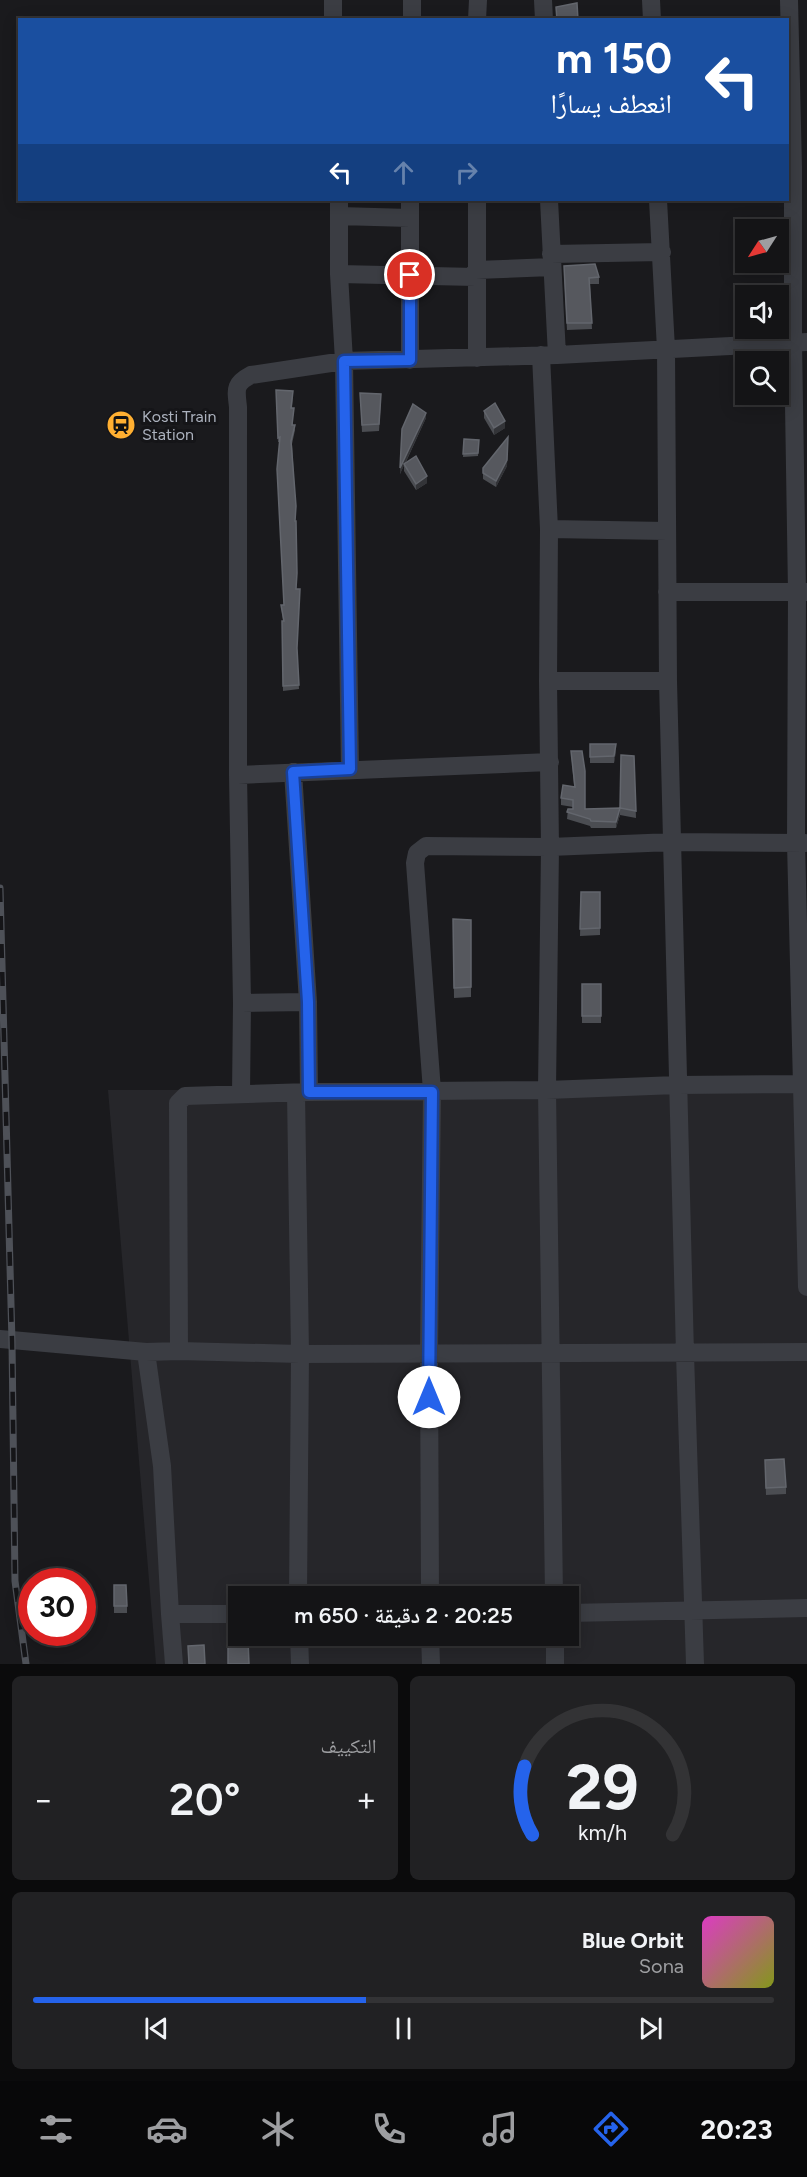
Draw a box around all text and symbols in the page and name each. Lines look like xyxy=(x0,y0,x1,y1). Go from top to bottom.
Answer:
text: 150 m xyxy=(556,33,672,84)
icon: left xyxy=(693,42,771,120)
text: انعطف يسارًا xyxy=(550,87,672,120)
icon: left xyxy=(324,156,357,189)
icon: ahead xyxy=(387,156,420,189)
icon: right xyxy=(450,156,483,189)
north arrow xyxy=(735,219,789,273)
map controls xyxy=(735,219,789,405)
pin xyxy=(384,249,435,300)
icon: arrive xyxy=(393,258,426,291)
button: sound xyxy=(735,285,789,339)
button: search xyxy=(735,351,789,405)
place label: Kosti Train Station xyxy=(142,407,216,444)
station icon: Kosti Train Station xyxy=(105,409,137,441)
position arrow xyxy=(397,1365,461,1429)
speed limit sign: 30 xyxy=(18,1568,96,1646)
text: 20:25 · 2 دقيقة · 650 m xyxy=(294,1602,513,1629)
text: التكييف xyxy=(320,1734,377,1758)
text: 29 xyxy=(566,1750,638,1825)
text: 20° xyxy=(169,1772,241,1826)
text: − xyxy=(33,1780,54,1819)
text: + xyxy=(356,1780,377,1819)
text: km/h xyxy=(578,1820,627,1845)
text: Blue Orbit xyxy=(582,1927,684,1954)
text: Sona xyxy=(639,1954,684,1978)
icon: previous xyxy=(140,2012,173,2045)
icon: pause xyxy=(387,2012,420,2045)
icon: next xyxy=(634,2012,667,2045)
icon: filters xyxy=(35,2108,77,2150)
icon: car xyxy=(146,2108,188,2150)
icon: climate xyxy=(257,2108,299,2150)
icon: phone xyxy=(368,2108,410,2150)
icon: music xyxy=(479,2108,521,2150)
icon: directions xyxy=(590,2108,632,2150)
text: 20:23 xyxy=(701,2113,773,2146)

